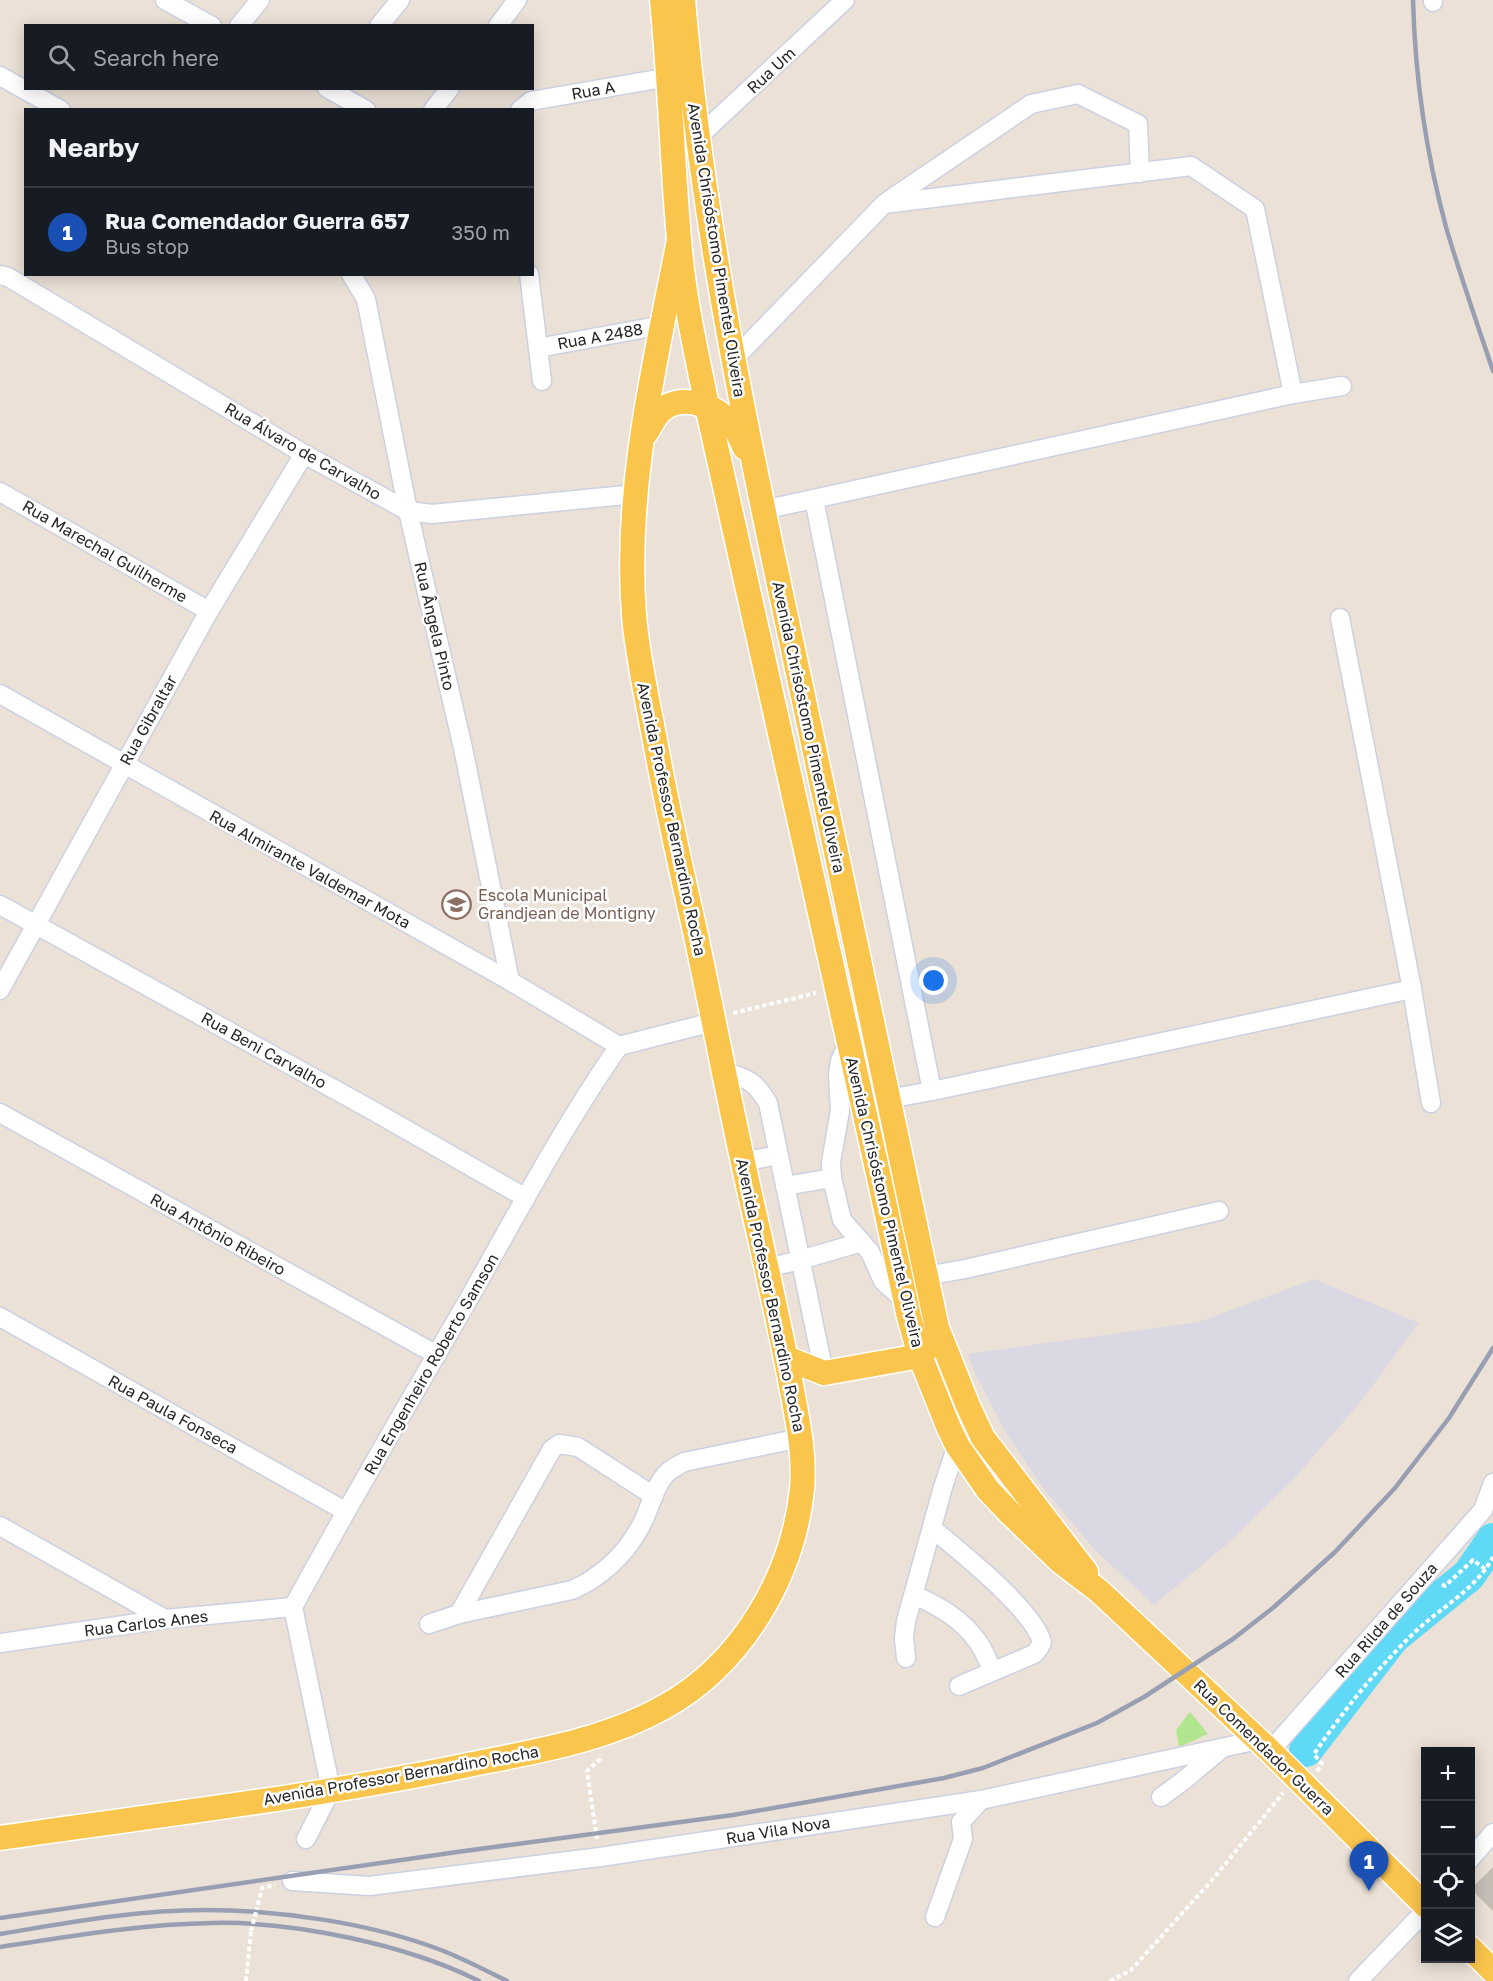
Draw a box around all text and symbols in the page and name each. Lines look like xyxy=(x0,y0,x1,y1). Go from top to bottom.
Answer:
search box xyxy=(24,24,534,90)
icon: search xyxy=(45,41,78,74)
street label: Rua Um xyxy=(743,43,799,97)
text: Search here xyxy=(93,44,219,71)
street label: Rua A xyxy=(570,76,617,104)
street label: Avenida Chrisóstomo Pimentel Oliveira xyxy=(684,102,750,398)
text: Nearby xyxy=(48,132,139,163)
text: Rua Comendador Guerra 657 xyxy=(105,207,409,234)
text: 1 xyxy=(62,220,73,244)
text: 350 m xyxy=(452,220,510,244)
text: Bus stop xyxy=(105,234,189,258)
street label: Rua A 2488 xyxy=(556,319,644,353)
street label: Rua Álvaro de Carvalho xyxy=(221,398,385,504)
street label: Rua Marechal Guilherme xyxy=(19,496,191,606)
street label: Rua Ângela Pinto xyxy=(410,560,460,692)
street label: Avenida Chrisóstomo Pimentel Oliveira xyxy=(768,579,850,875)
street label: Rua Gibraltar xyxy=(115,671,181,769)
street label: Avenida Professor Bernardino Rocha xyxy=(633,680,711,958)
street label: Rua Almirante Valdemar Mota xyxy=(206,805,414,933)
place label: Escola Municipal Grandjean de Montigny xyxy=(478,885,656,923)
school or university icon: Escola Municipal Grandjean de Montigny xyxy=(441,888,473,920)
your location xyxy=(919,966,948,995)
street label: Rua Beni Carvalho xyxy=(198,1007,330,1093)
street label: Avenida Chrisóstomo Pimentel Oliveira xyxy=(842,1055,928,1349)
street label: Avenida Professor Bernardino Rocha xyxy=(732,1156,810,1434)
street label: Rua Antônio Ribeiro xyxy=(147,1188,289,1280)
street label: Rua Engenheiro Roberto Samson xyxy=(359,1250,503,1478)
street label: Rua Paula Fonseca xyxy=(105,1370,241,1458)
street label: Rua Rilda de Souza xyxy=(1331,1558,1441,1682)
street label: Rua Carlos Anes xyxy=(83,1605,209,1641)
street label: Rua Comendador Guerra xyxy=(1190,1675,1338,1819)
street label: Avenida Professor Bernardino Rocha xyxy=(262,1741,540,1809)
map controls xyxy=(1421,1747,1475,1963)
button: + xyxy=(1421,1747,1475,1801)
button: − xyxy=(1421,1801,1475,1855)
street label: Rua Vila Nova xyxy=(724,1812,832,1848)
pin: 1 xyxy=(1350,1842,1388,1891)
button: locate xyxy=(1421,1855,1475,1909)
button: layers xyxy=(1421,1909,1475,1963)

